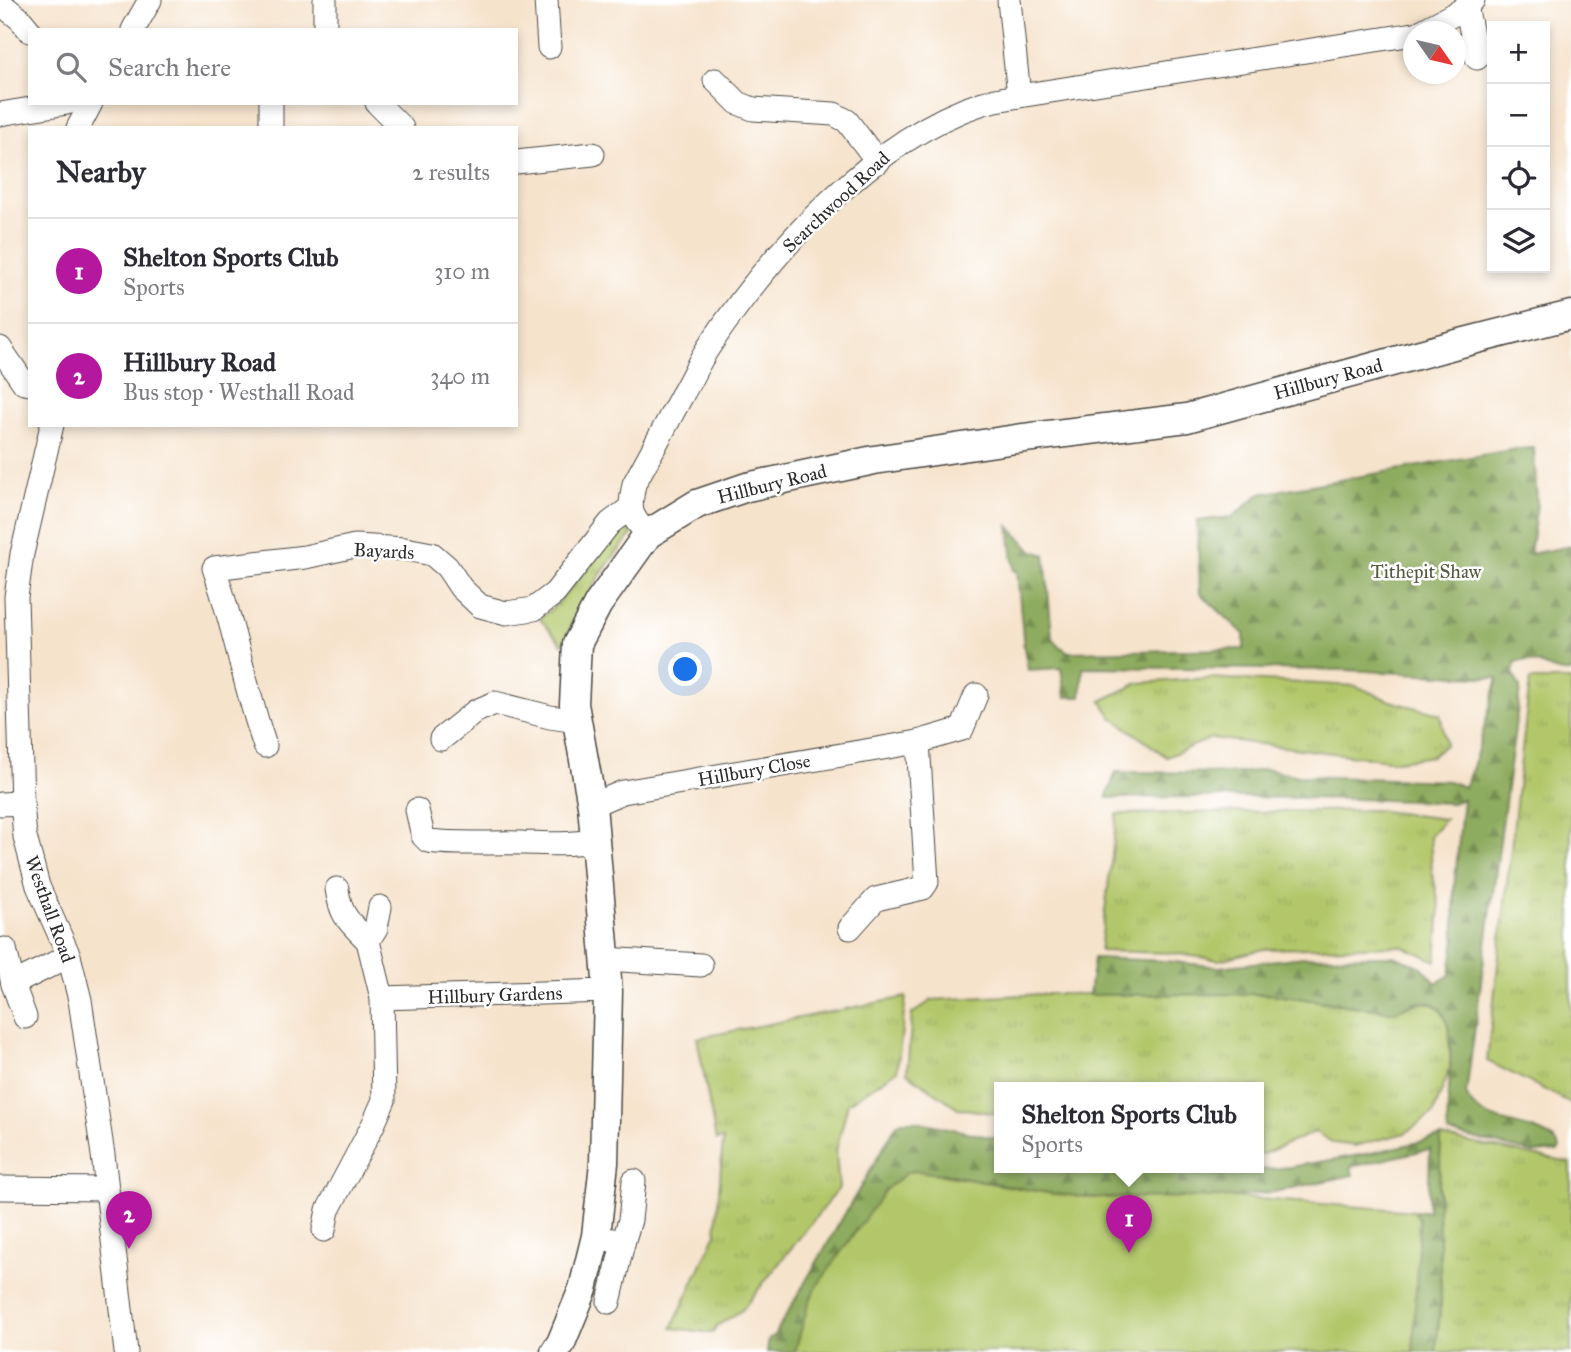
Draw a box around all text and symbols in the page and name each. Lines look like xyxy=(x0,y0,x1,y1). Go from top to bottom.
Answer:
north arrow xyxy=(1403,21,1466,84)
map controls xyxy=(1487,21,1550,273)
button: + xyxy=(1487,21,1550,84)
search box xyxy=(28,28,518,105)
icon: search xyxy=(52,48,90,86)
text: Search here xyxy=(108,51,231,83)
button: − xyxy=(1487,84,1550,147)
street label: Searchwood Road xyxy=(778,146,895,258)
button: locate xyxy=(1487,147,1550,210)
text: Nearby xyxy=(56,154,146,190)
text: 2 results xyxy=(412,158,490,186)
button: layers xyxy=(1487,210,1550,273)
text: Shelton Sports Club xyxy=(123,241,339,273)
text: 1 xyxy=(74,257,84,285)
text: 310 m xyxy=(434,257,490,285)
text: Sports xyxy=(123,273,185,301)
text: Hillbury Road xyxy=(123,346,276,378)
street label: Hillbury Road xyxy=(1271,353,1385,405)
text: 2 xyxy=(73,362,85,390)
text: 340 m xyxy=(430,362,490,390)
text: Bus stop · Westhall Road xyxy=(123,378,354,406)
street label: Hillbury Road xyxy=(715,459,829,509)
street label: Bayards xyxy=(353,538,415,564)
park label: Tithepit Shaw xyxy=(1371,560,1482,583)
your location xyxy=(668,652,702,686)
street label: Hillbury Close xyxy=(696,749,812,791)
street label: Westhall Road xyxy=(20,852,80,966)
street label: Hillbury Gardens xyxy=(427,981,563,1009)
popup xyxy=(994,1082,1264,1173)
text: Shelton Sports Club xyxy=(1021,1098,1237,1130)
text: Sports xyxy=(1021,1130,1083,1158)
pin: 2 xyxy=(106,1191,152,1249)
pin: 1 xyxy=(1106,1195,1152,1253)

